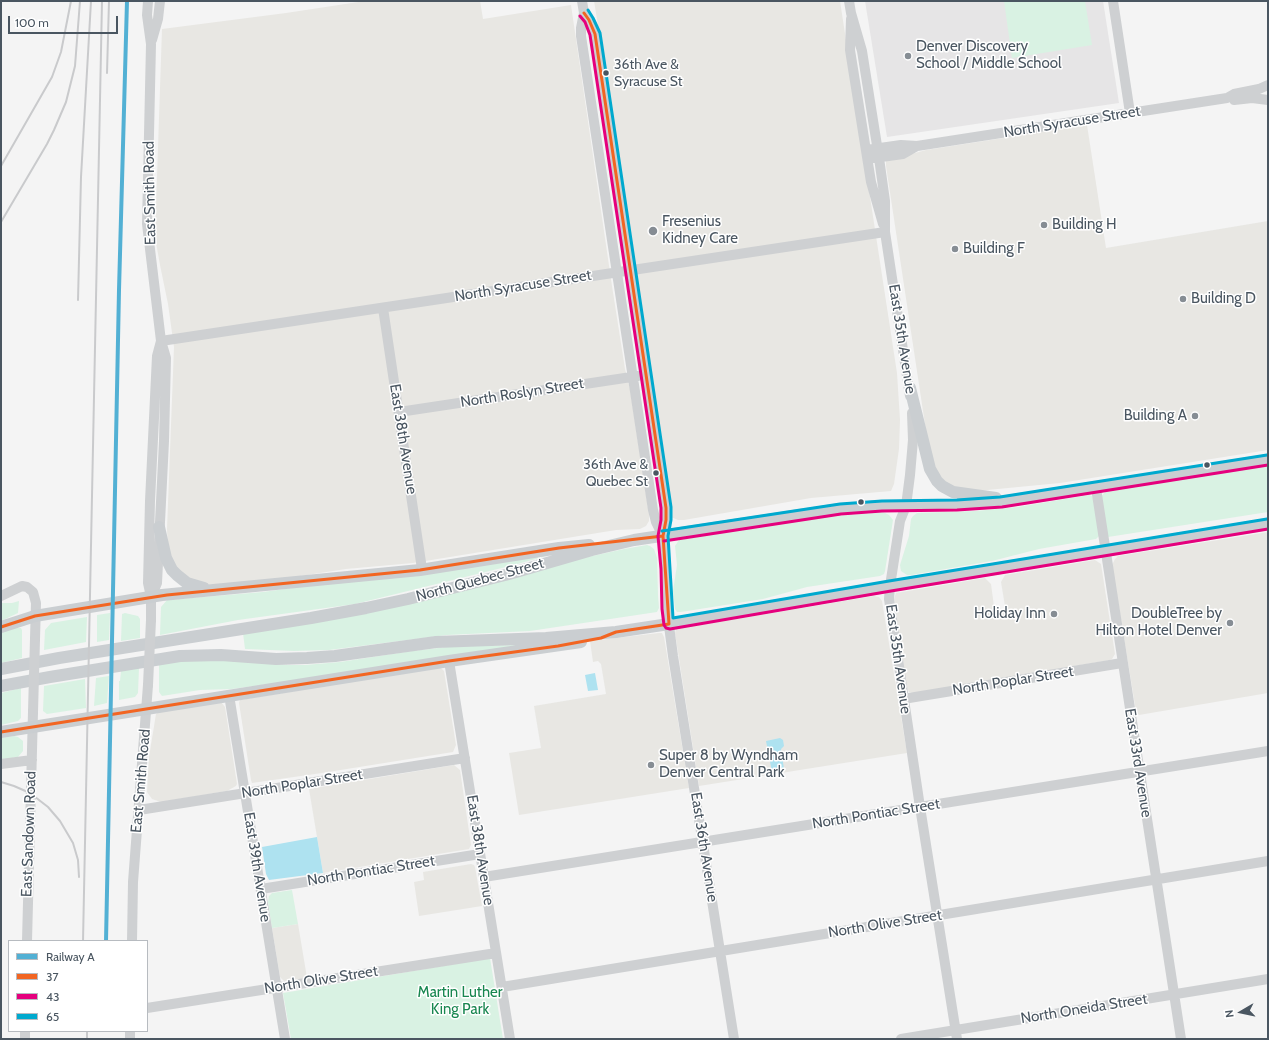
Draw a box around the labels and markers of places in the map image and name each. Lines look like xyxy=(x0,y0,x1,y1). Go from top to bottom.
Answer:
place label: Denver Discovery School / Middle School xyxy=(916,38,1061,73)
marker: Denver Discovery School / Middle School xyxy=(903,51,913,61)
place label: 36th Ave & Syracuse St xyxy=(614,57,683,90)
marker: 36th Ave & Syracuse St xyxy=(601,68,611,78)
place label: Fresenius Kidney Care xyxy=(662,213,738,248)
place label: Building H xyxy=(1052,216,1117,234)
marker: Building H xyxy=(1039,220,1049,230)
marker: Fresenius Kidney Care xyxy=(647,225,659,237)
place label: Building F xyxy=(963,240,1025,258)
marker: Building F xyxy=(950,244,960,254)
place label: Building D xyxy=(1191,290,1256,308)
marker: Building D xyxy=(1178,294,1188,304)
place label: Building A xyxy=(1124,407,1187,425)
marker: Building A xyxy=(1190,411,1200,421)
place label: 36th Ave & Quebec St xyxy=(583,457,648,490)
unlabelled marker xyxy=(1202,460,1212,470)
marker: 36th Ave & Quebec St xyxy=(651,468,661,478)
unlabelled marker xyxy=(856,497,866,507)
place label: Holiday Inn xyxy=(974,605,1046,623)
place label: DoubleTree by Hilton Hotel Denver xyxy=(1095,605,1222,640)
marker: Holiday Inn xyxy=(1049,609,1059,619)
marker: DoubleTree by Hilton Hotel Denver xyxy=(1225,618,1235,628)
place label: Super 8 by Wyndham Denver Central Park xyxy=(659,747,798,782)
marker: Super 8 by Wyndham Denver Central Park xyxy=(646,760,656,770)

